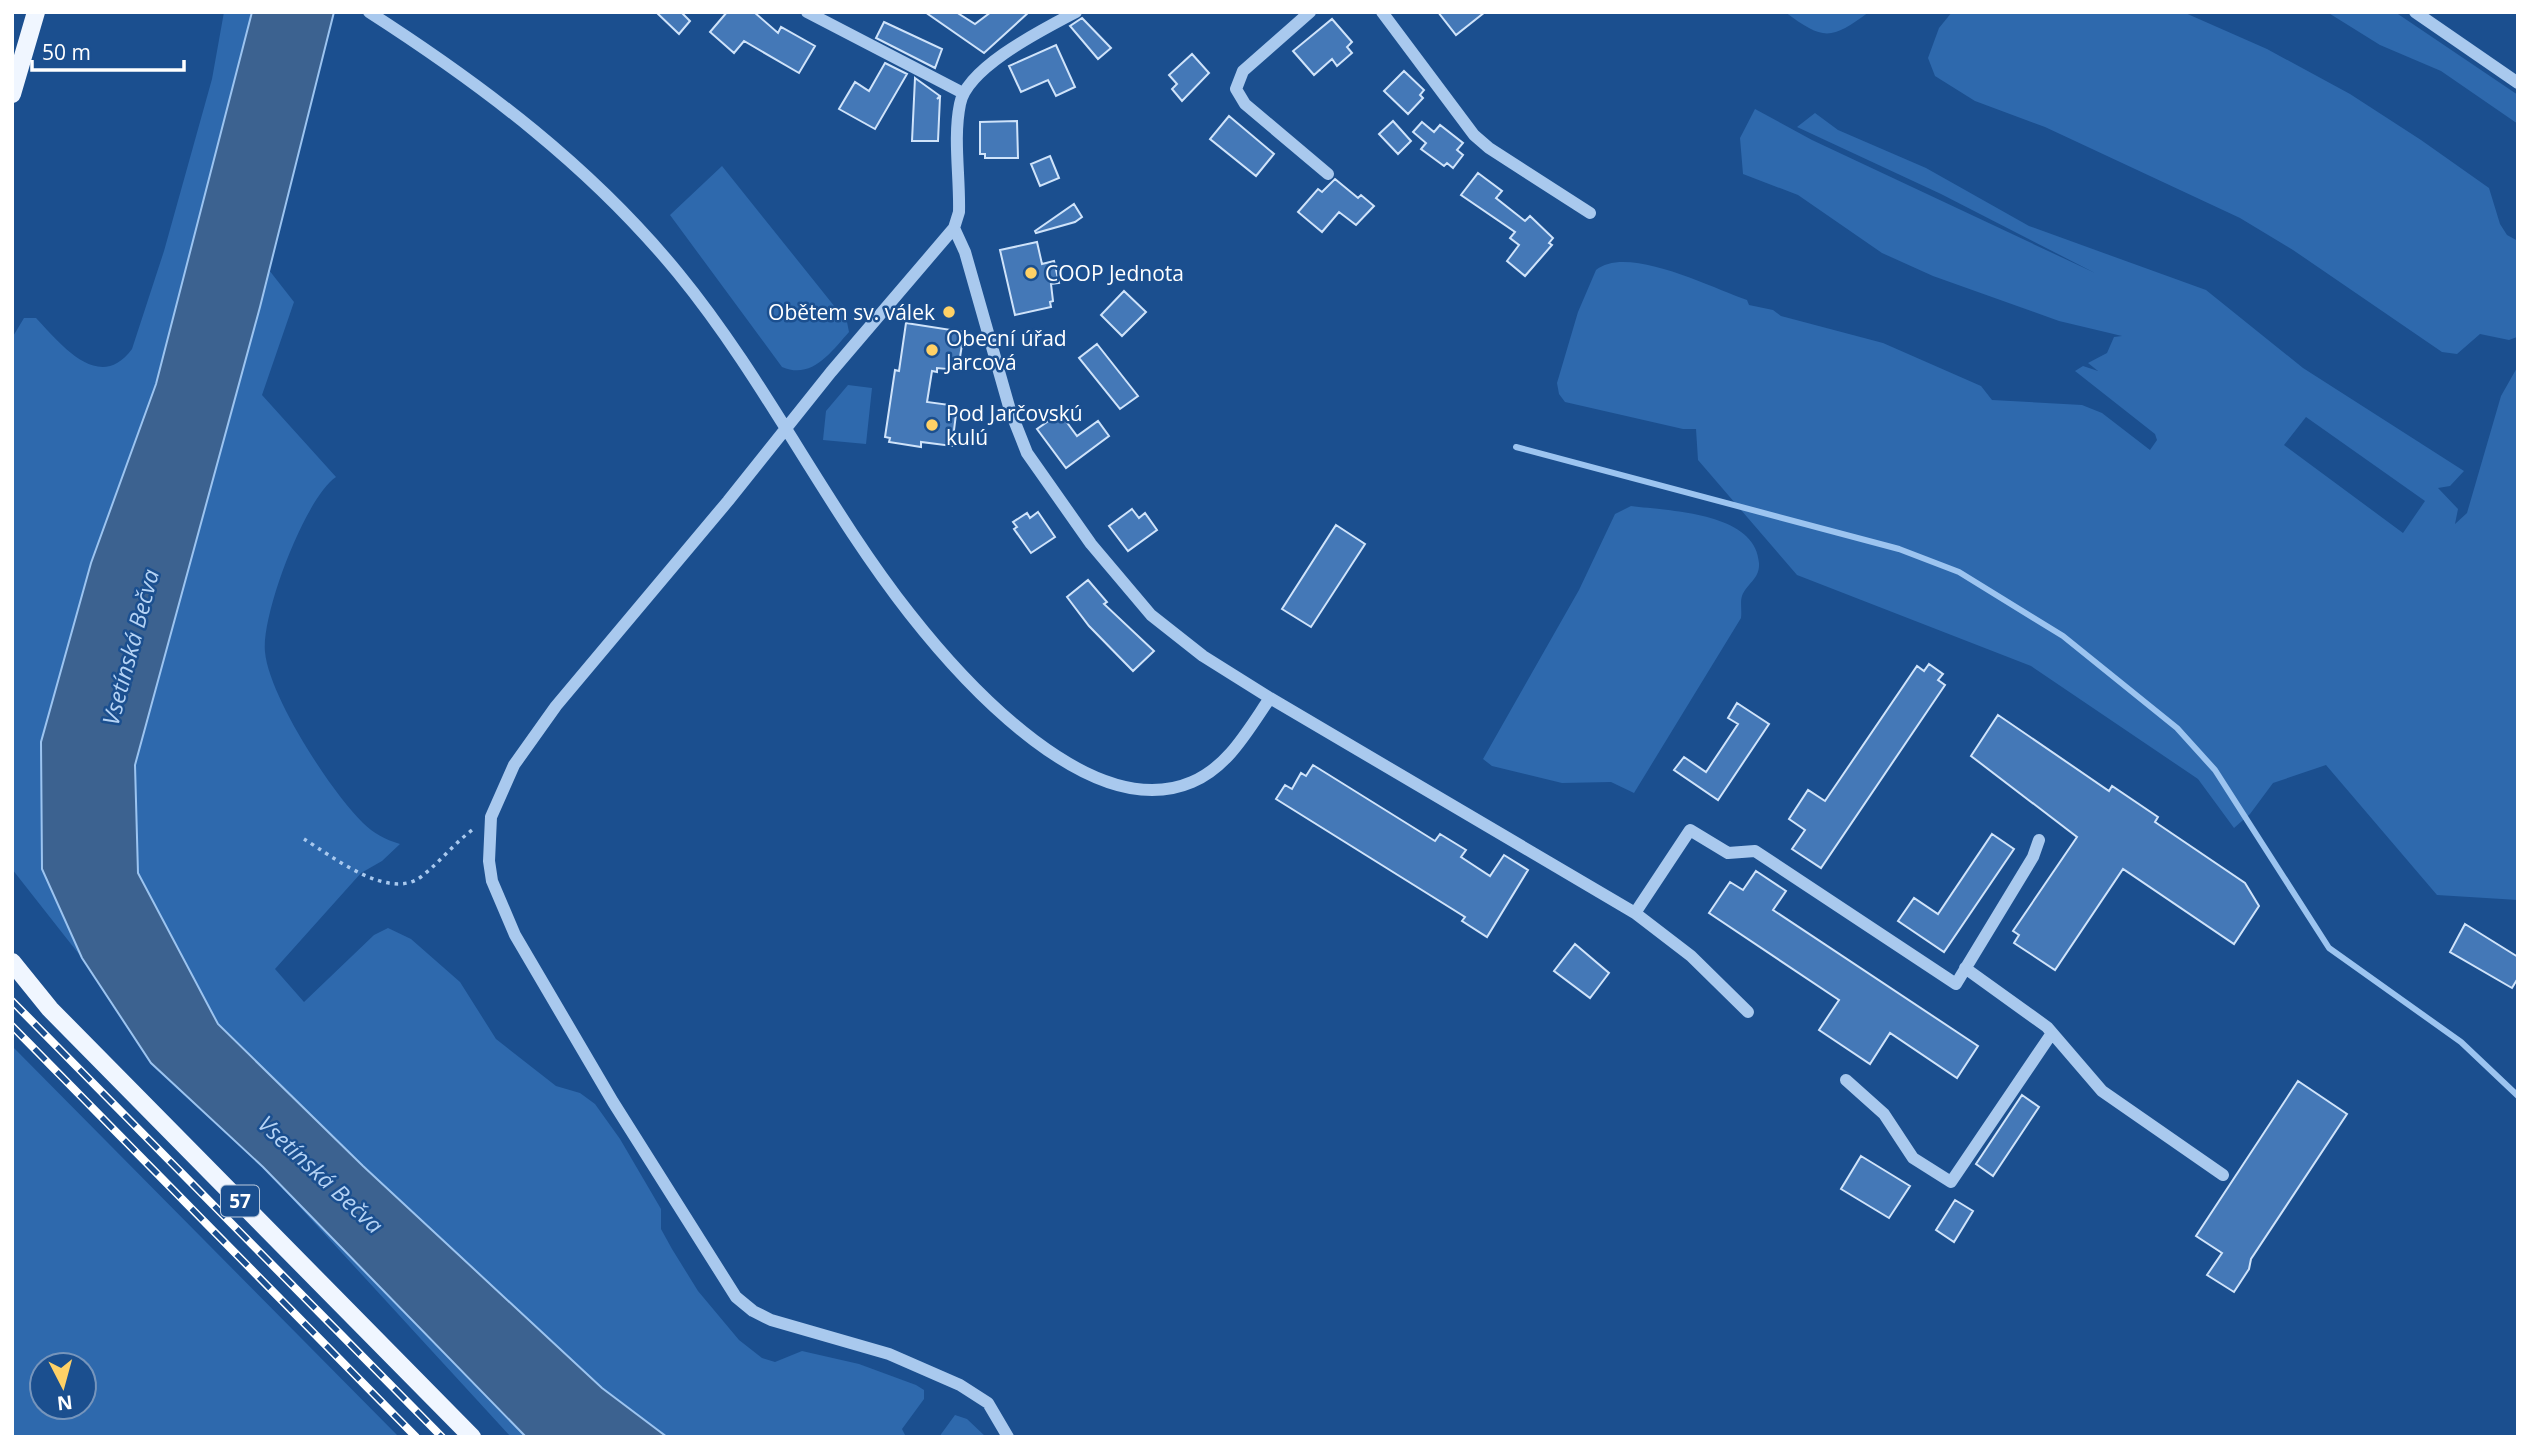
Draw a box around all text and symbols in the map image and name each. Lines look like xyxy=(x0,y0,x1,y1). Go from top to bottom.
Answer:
scale bar xyxy=(32,28,184,72)
text: 50 m xyxy=(42,38,91,66)
place label: COOP Jednota xyxy=(1045,259,1184,287)
marker: COOP Jednota xyxy=(1023,265,1039,281)
place label: Obětem sv. válek xyxy=(768,298,935,326)
marker: Obětem sv. válek xyxy=(941,304,957,320)
place label: Obecní úřad Jarcová xyxy=(944,324,1067,376)
marker: Obecní úřad Jarcová xyxy=(924,342,940,358)
place label: Pod Jarčovskú kulú xyxy=(946,399,1083,451)
marker: Pod Jarčovskú kulú xyxy=(924,417,940,433)
water label: Vsetínská Bečva xyxy=(94,566,166,728)
water label: Vsetínská Bečva xyxy=(252,1108,390,1240)
road number: 57 xyxy=(221,1186,259,1217)
north arrow xyxy=(28,1351,98,1421)
text: N xyxy=(56,1389,74,1417)

